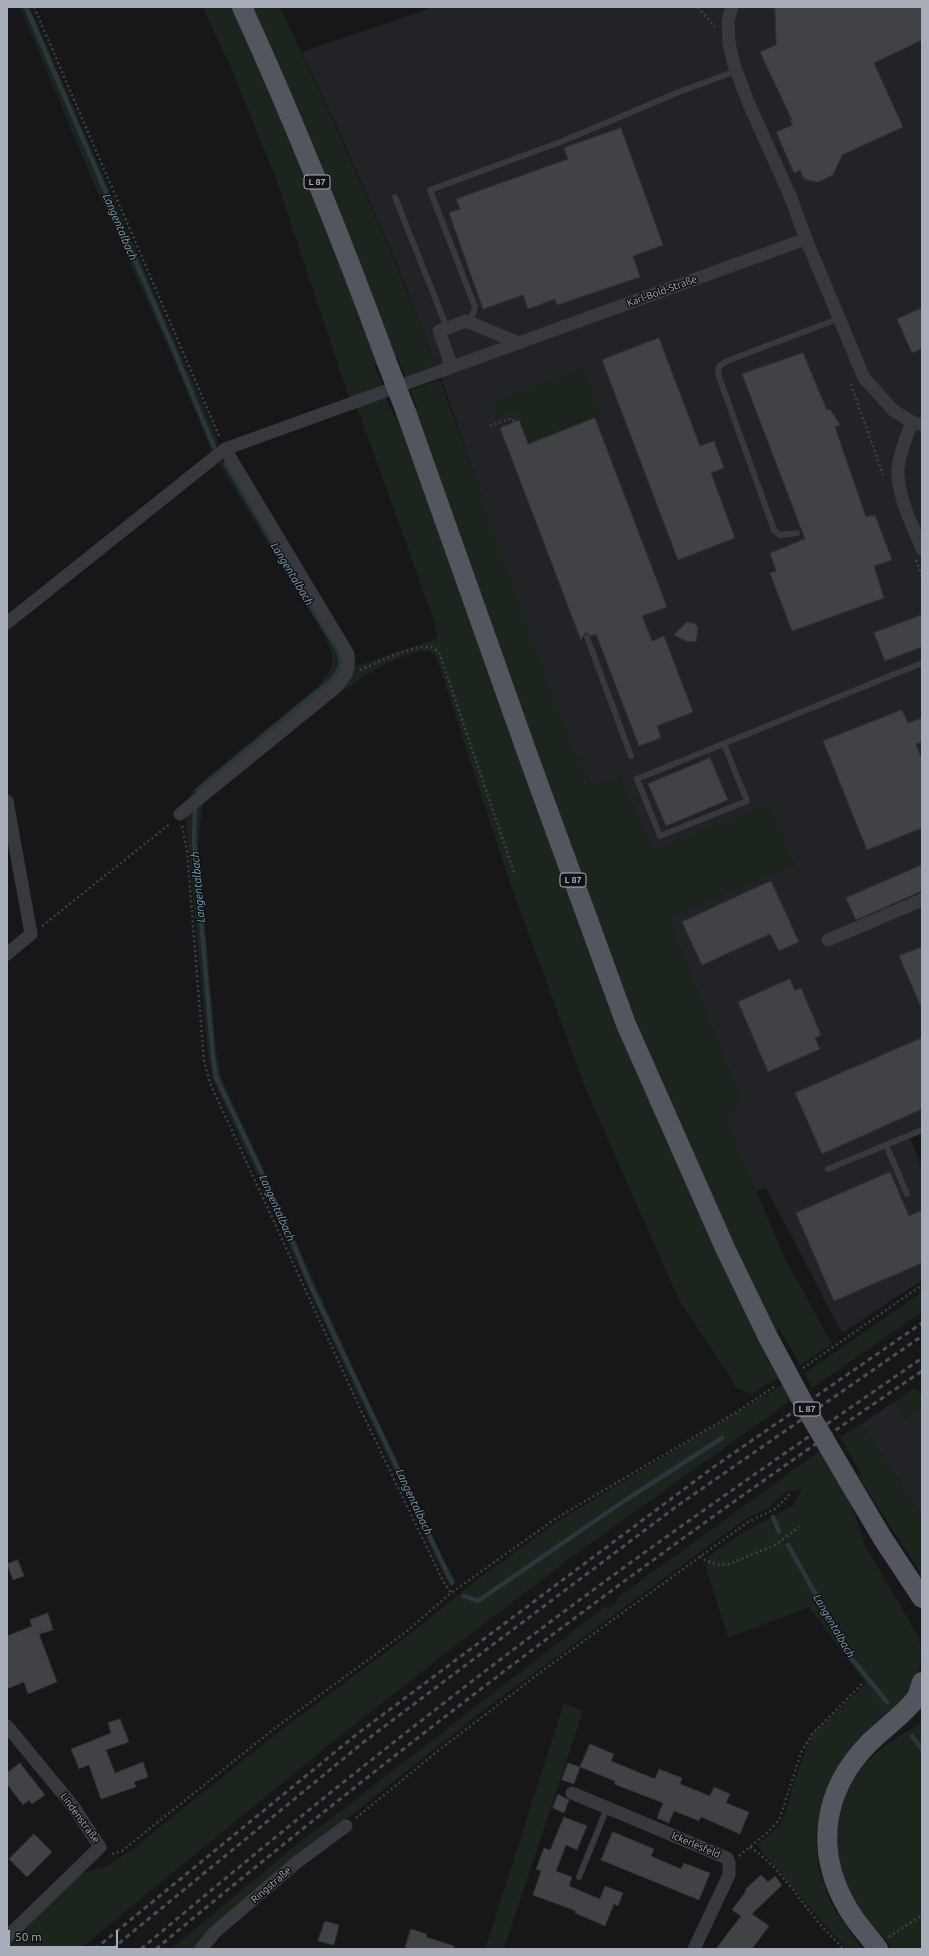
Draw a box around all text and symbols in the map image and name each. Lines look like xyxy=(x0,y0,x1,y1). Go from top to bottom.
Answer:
road number: L 87 xyxy=(304,175,330,189)
water label: Langentalbach xyxy=(100,192,140,262)
street label: Karl-Bold-Straße xyxy=(625,273,699,309)
water label: Langentalbach xyxy=(268,540,316,608)
water label: Langentalbach xyxy=(188,851,208,923)
road number: L 87 xyxy=(560,873,586,887)
water label: Langentalbach xyxy=(256,1173,298,1243)
road number: L 87 xyxy=(794,1402,820,1416)
water label: Langentalbach xyxy=(393,1467,435,1537)
water label: Langentalbach xyxy=(810,1592,858,1660)
street label: Lindenstraße xyxy=(58,1791,102,1845)
street label: Ickerlesfeld xyxy=(670,1829,722,1861)
street label: Ringstraße xyxy=(249,1864,293,1906)
scale bar xyxy=(10,1922,120,1948)
text: 50 m xyxy=(15,1930,42,1943)

